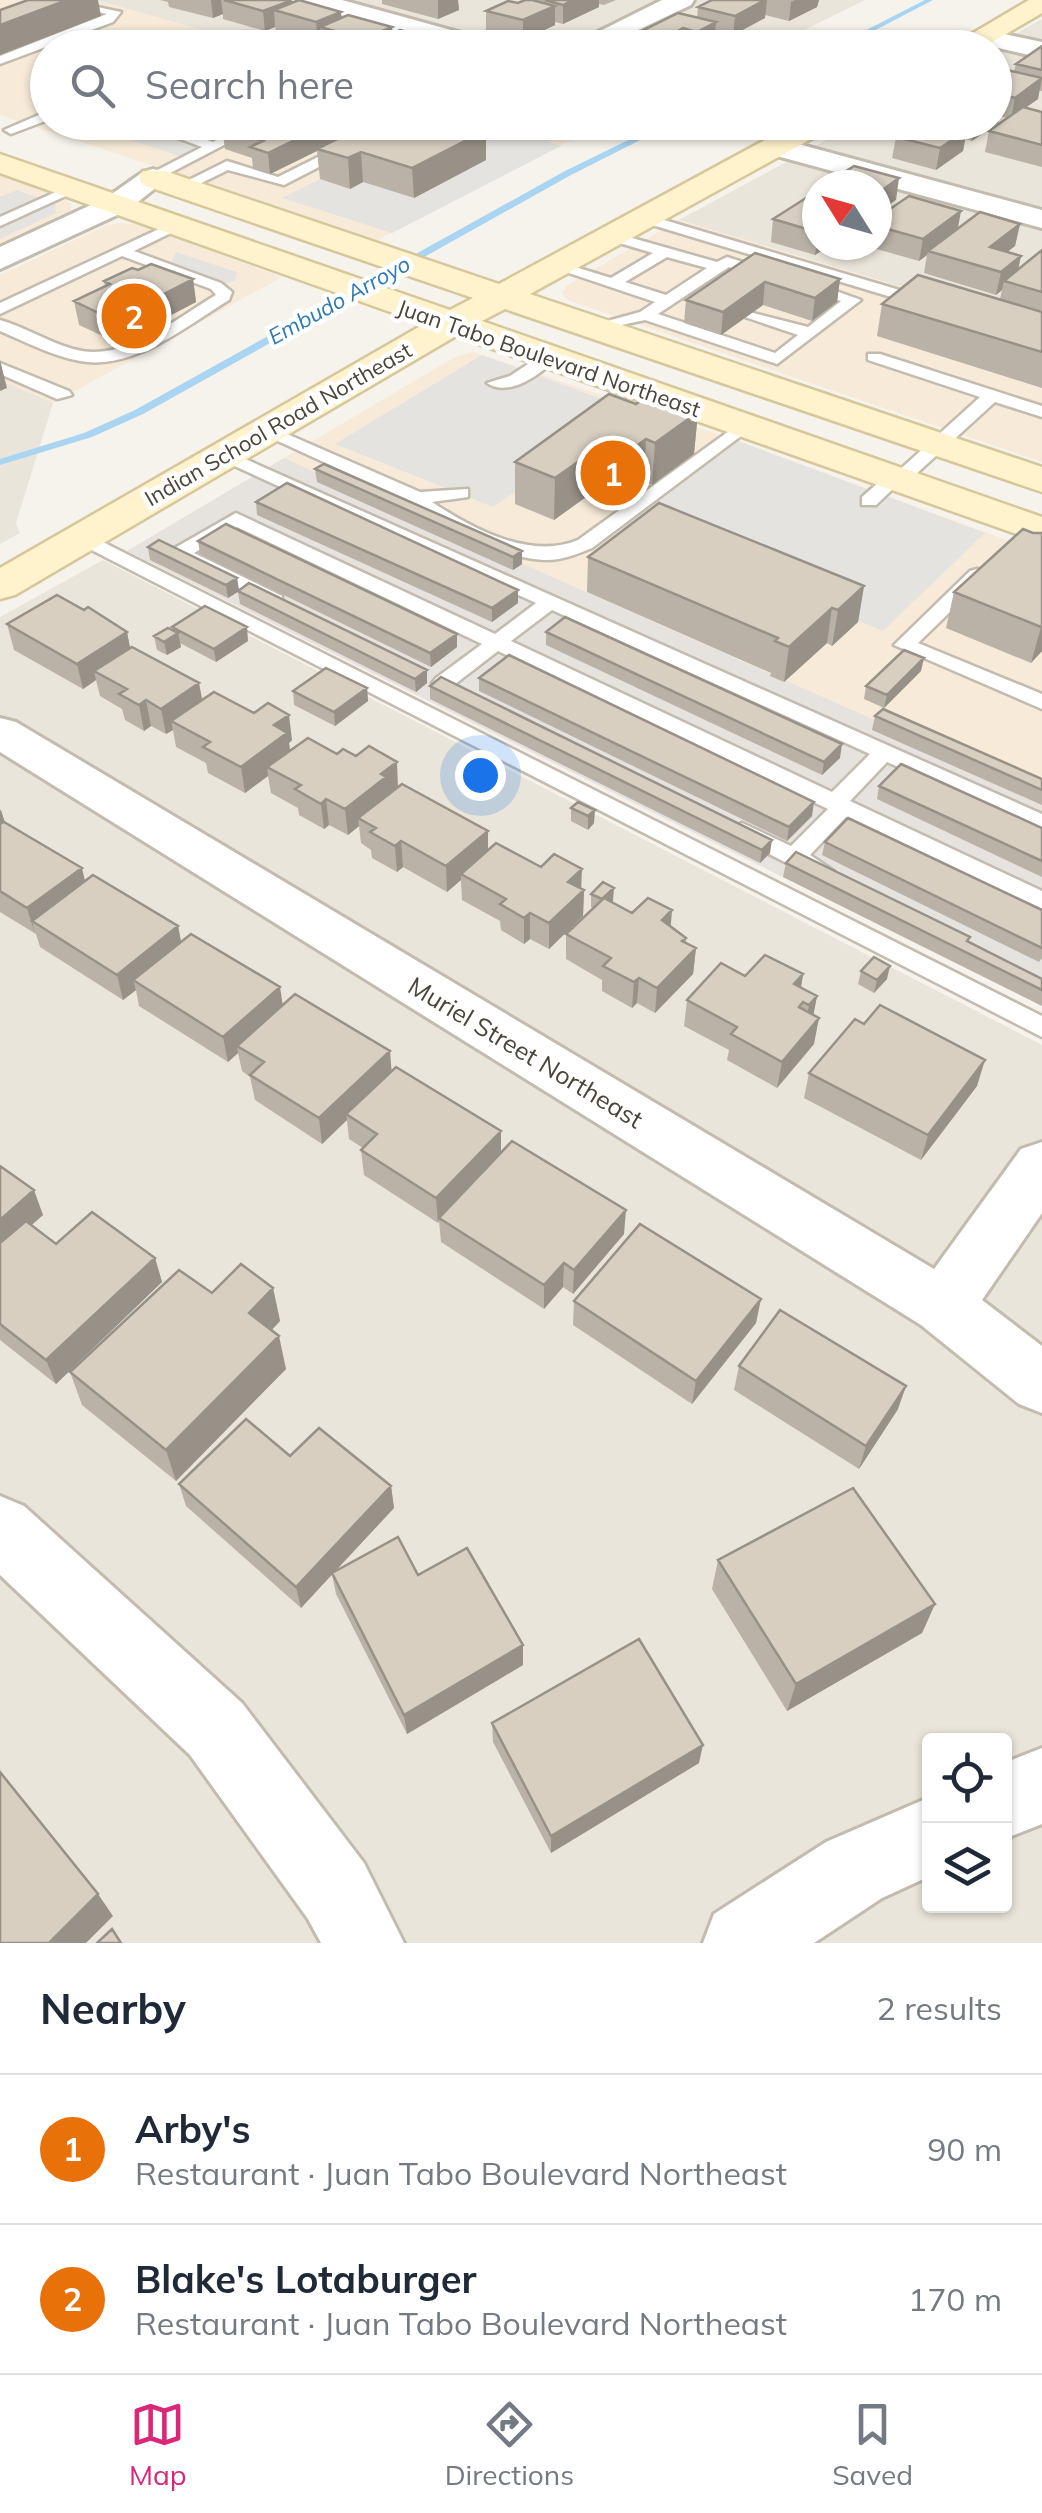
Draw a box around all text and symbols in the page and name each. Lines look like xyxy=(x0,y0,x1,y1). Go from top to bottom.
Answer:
search box xyxy=(30,30,1012,140)
icon: search xyxy=(65,58,120,113)
text: Search here xyxy=(145,61,354,109)
north arrow xyxy=(802,170,892,260)
water label: Embudo Arroyo xyxy=(263,249,415,351)
pin: 2 xyxy=(102,278,166,354)
street label: Juan Tabo Boulevard Northeast xyxy=(394,293,704,423)
street label: Indian School Road Northeast xyxy=(139,336,417,512)
pin: 1 xyxy=(580,436,646,510)
your location xyxy=(455,750,506,801)
street label: Muriel Street Northeast xyxy=(403,970,649,1135)
map controls xyxy=(922,1733,1012,1913)
button: locate xyxy=(922,1733,1012,1823)
button: layers xyxy=(922,1823,1012,1913)
text: Nearby xyxy=(40,1982,186,2035)
text: 2 results xyxy=(877,1988,1002,2028)
text: Arby's xyxy=(135,2105,251,2153)
text: 1 xyxy=(63,2129,82,2169)
text: 90 m xyxy=(927,2129,1002,2169)
text: Restaurant · Juan Tabo Boulevard Northeast xyxy=(135,2153,787,2193)
text: Blake's Lotaburger xyxy=(135,2255,476,2303)
text: 2 xyxy=(63,2279,82,2319)
text: 170 m xyxy=(908,2279,1002,2319)
text: Restaurant · Juan Tabo Boulevard Northeast xyxy=(135,2303,787,2343)
tab: Map xyxy=(129,2397,187,2492)
tab: Directions xyxy=(445,2397,574,2492)
tab: Saved xyxy=(832,2397,913,2492)

